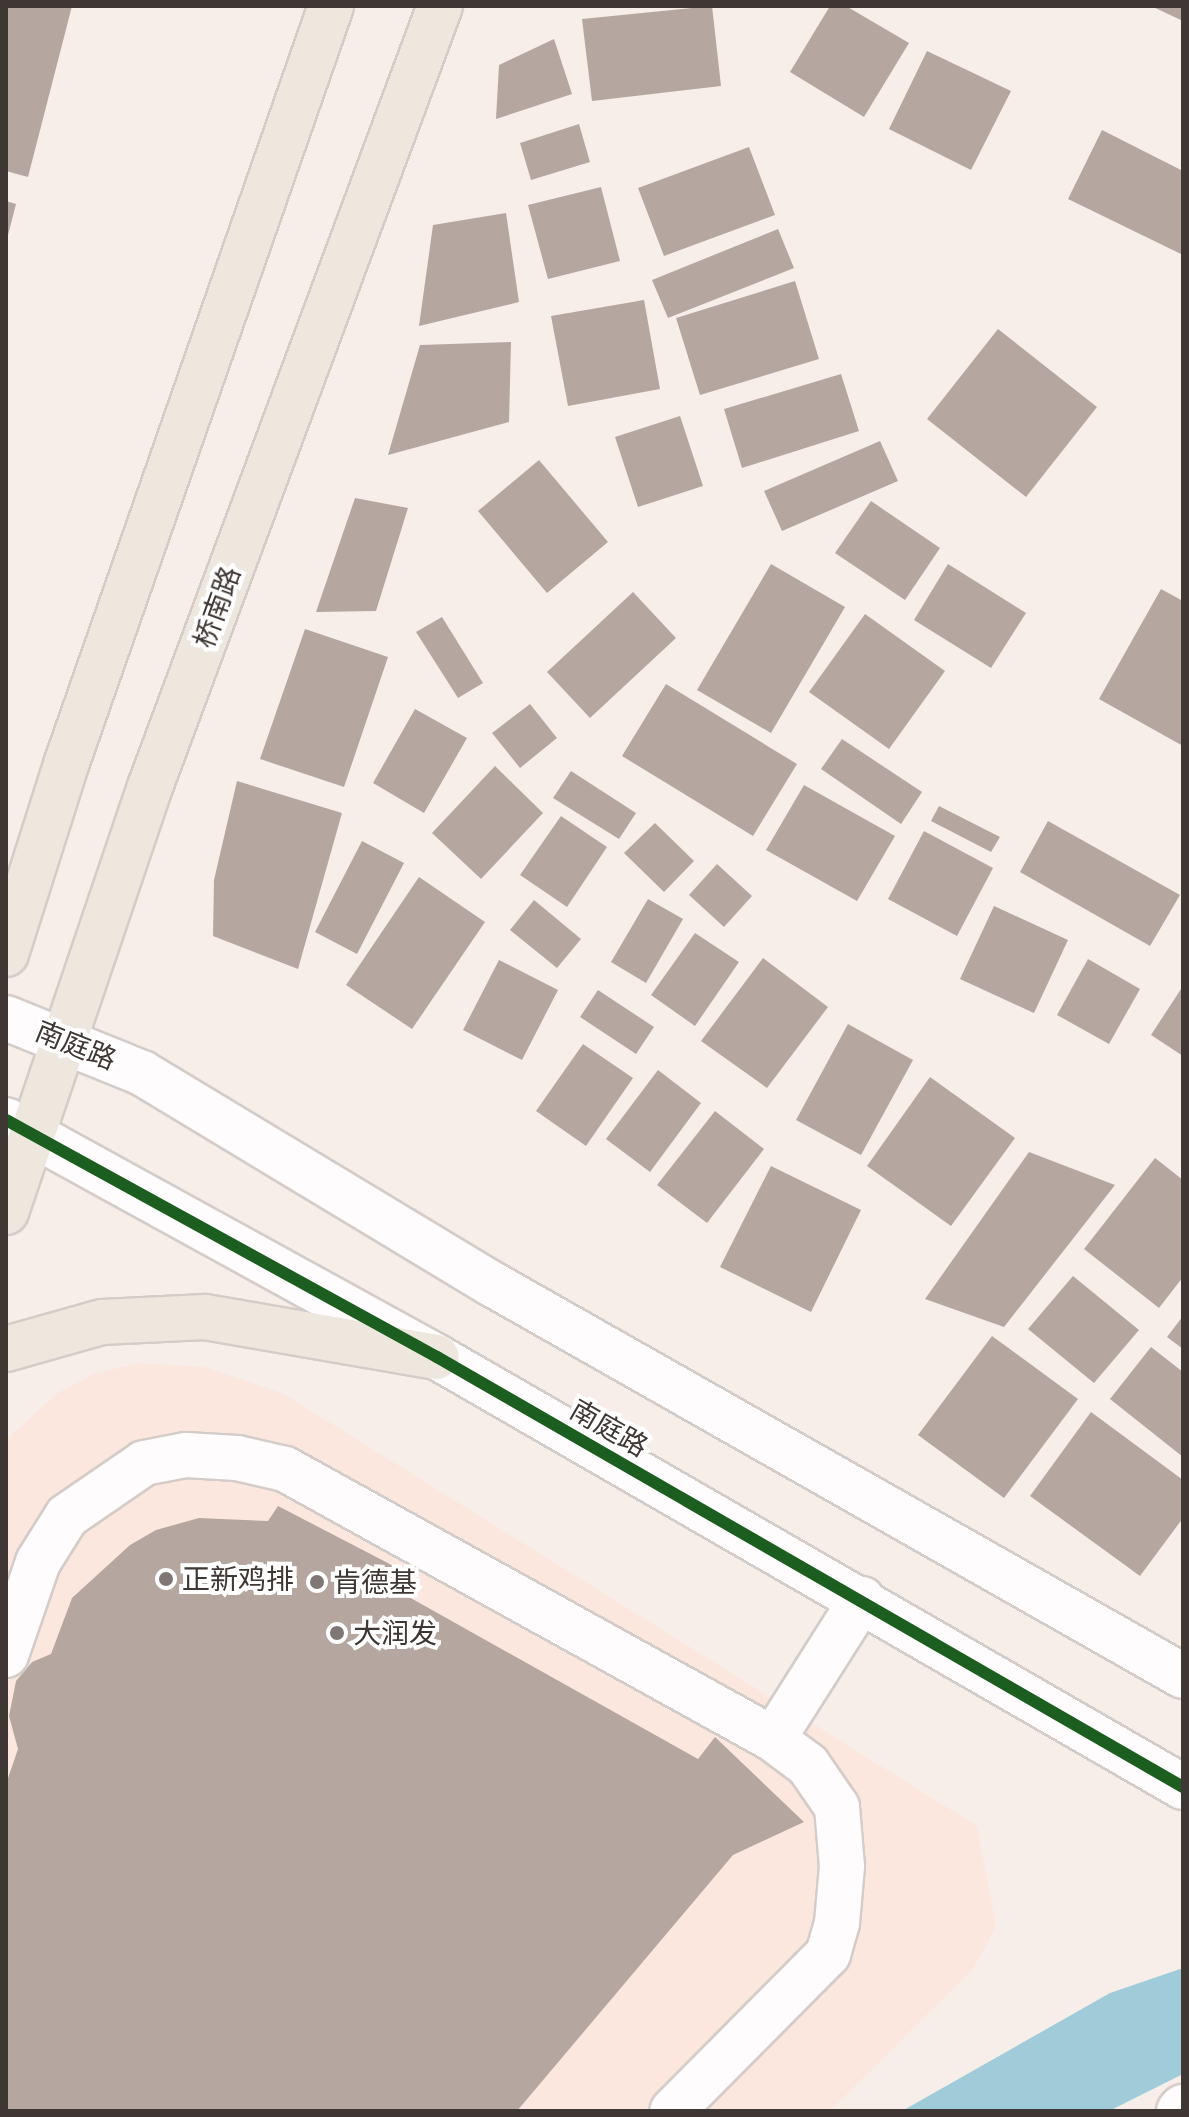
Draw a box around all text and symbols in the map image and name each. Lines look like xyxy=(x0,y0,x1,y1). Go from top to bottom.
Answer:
street label: 桥南路 xyxy=(187,562,247,652)
street label: 南庭路 xyxy=(31,1014,121,1076)
street label: 南庭路 xyxy=(564,1392,654,1464)
place label: 正新鸡排 xyxy=(182,1562,294,1596)
place label: 肯德基 xyxy=(333,1565,417,1599)
marker: 正新鸡排 xyxy=(157,1570,175,1588)
marker: 肯德基 xyxy=(308,1573,326,1591)
place label: 大润发 xyxy=(353,1616,437,1650)
marker: 大润发 xyxy=(328,1624,346,1642)

